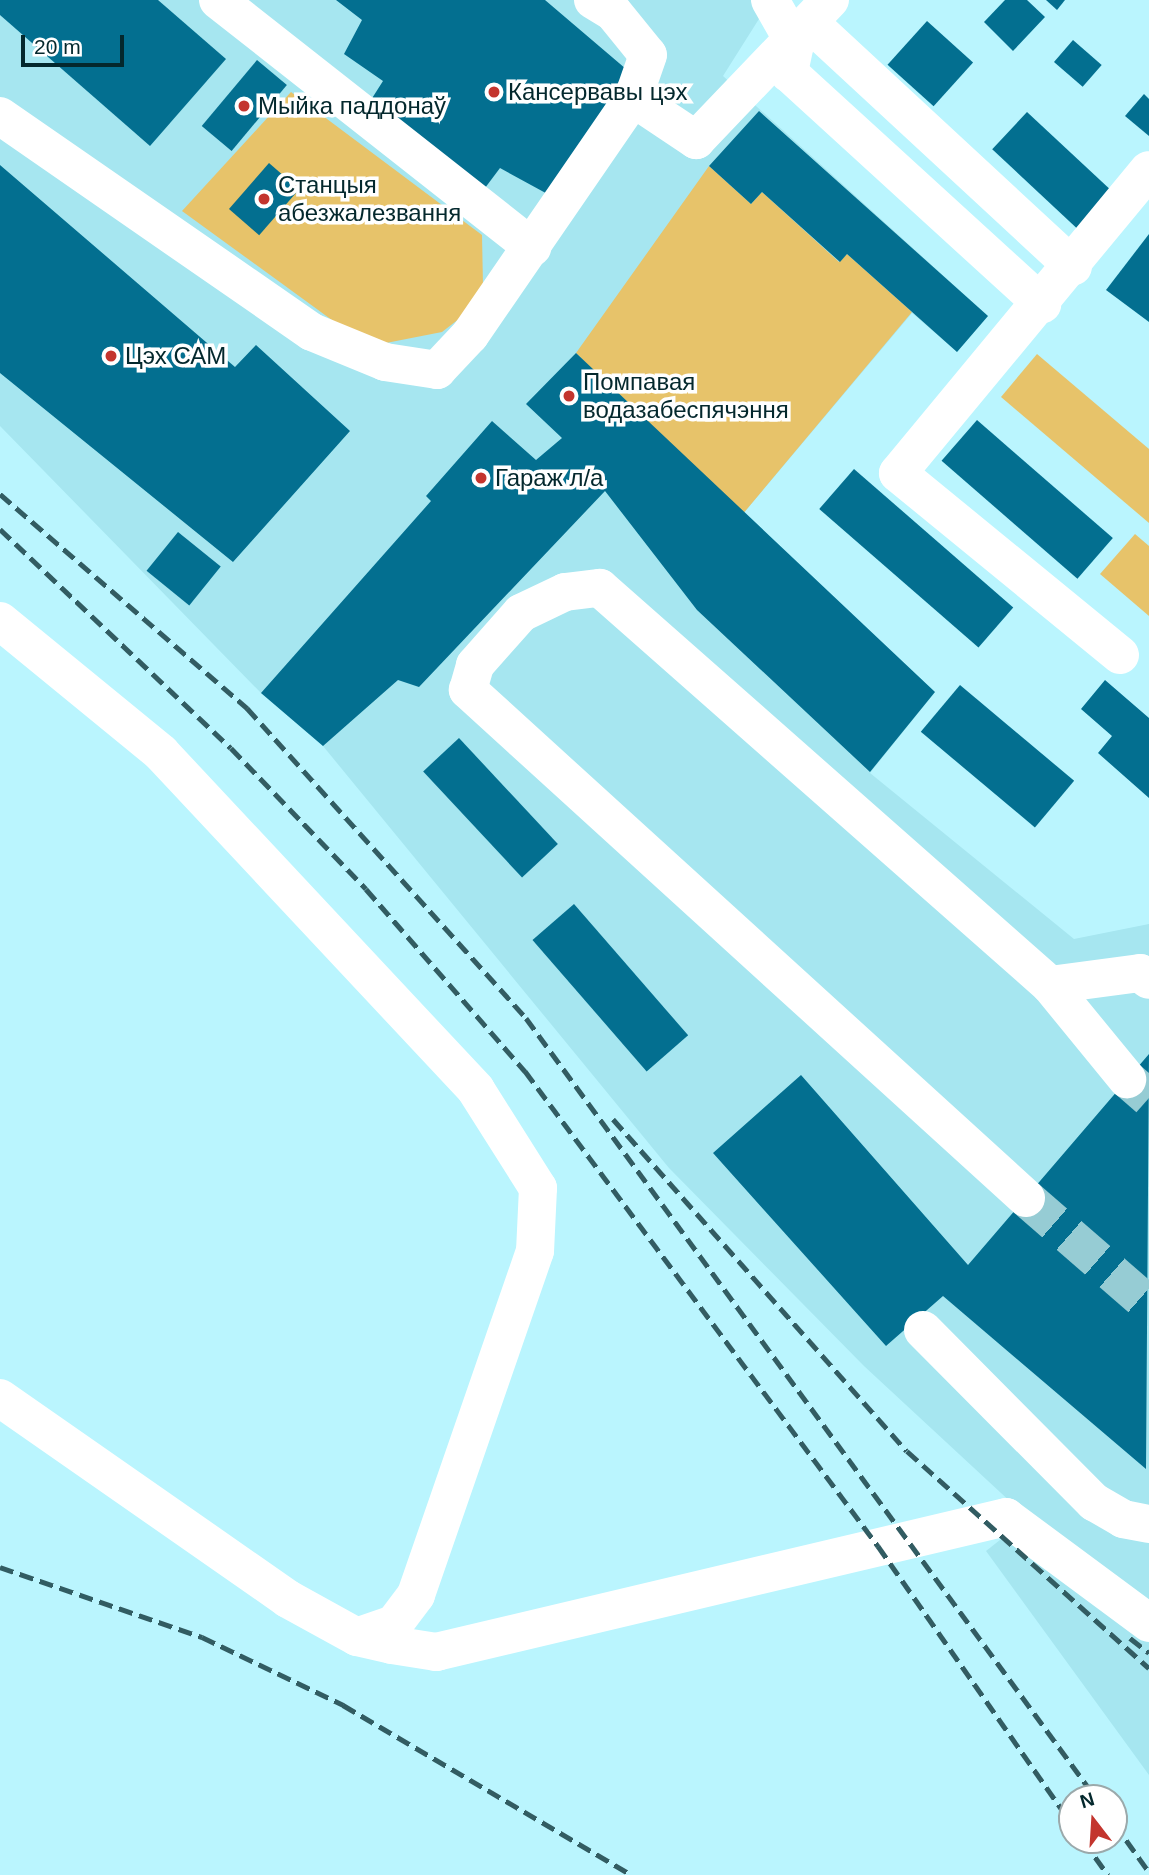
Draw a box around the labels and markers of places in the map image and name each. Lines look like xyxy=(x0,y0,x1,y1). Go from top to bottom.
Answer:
place label: Кансервавы цэх xyxy=(508,78,687,106)
marker: Кансервавы цэх xyxy=(486,84,502,100)
place label: Мыйка паддонаў xyxy=(258,92,446,120)
marker: Мыйка паддонаў xyxy=(236,98,252,114)
place label: Станцыя абезжалезвання xyxy=(278,171,461,227)
marker: Станцыя абезжалезвання xyxy=(256,191,272,207)
place label: Цэх САМ xyxy=(125,342,226,370)
marker: Цэх САМ xyxy=(103,348,119,364)
place label: Помпавая водазабеспячэння xyxy=(583,368,789,424)
marker: Помпавая водазабеспячэння xyxy=(561,388,577,404)
place label: Гараж л/а xyxy=(495,464,603,492)
marker: Гараж л/а xyxy=(473,470,489,486)

